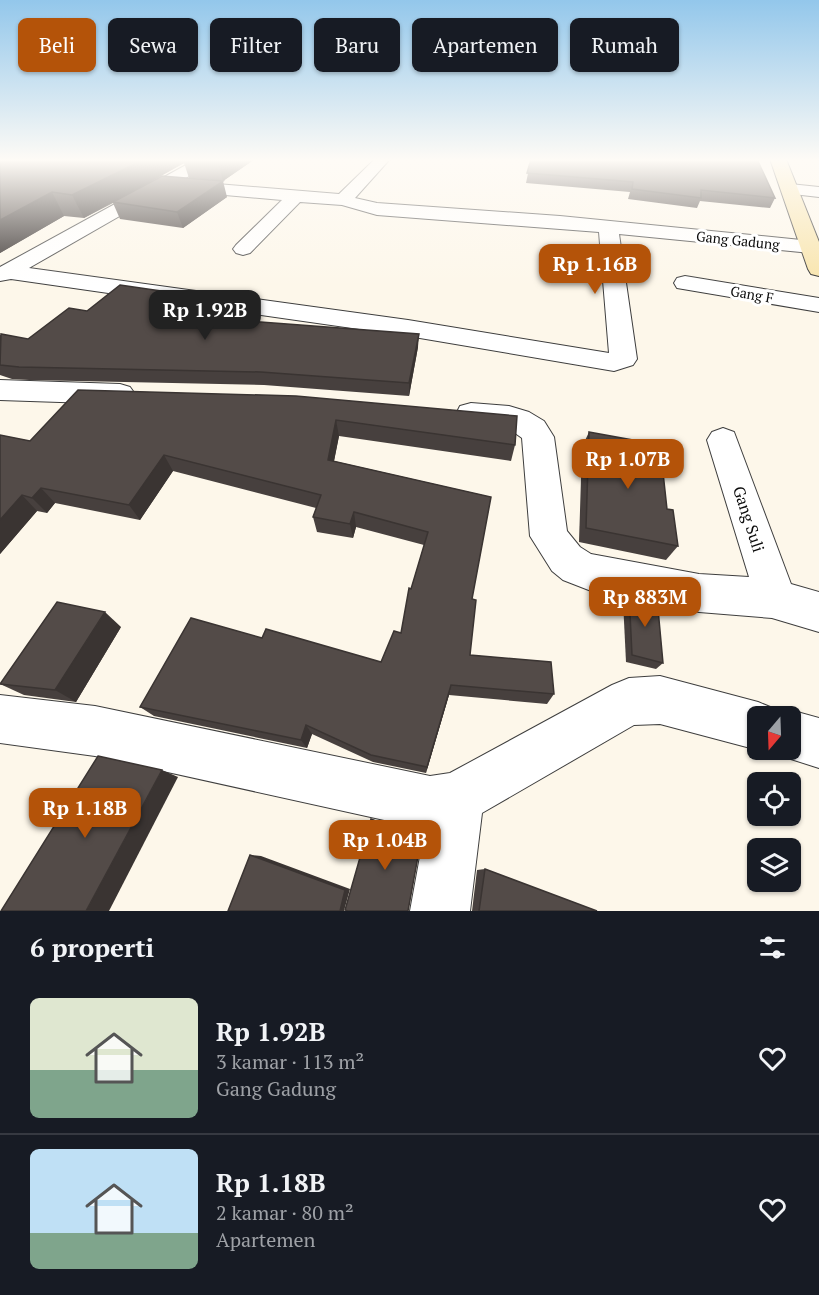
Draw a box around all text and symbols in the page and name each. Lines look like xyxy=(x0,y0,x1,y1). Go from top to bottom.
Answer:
chip: Beli xyxy=(18,18,96,72)
chip: Sewa xyxy=(108,18,198,72)
chip: Filter xyxy=(210,18,302,72)
chip: Baru xyxy=(314,18,400,72)
chip: Apartemen xyxy=(412,18,558,72)
chip: Rumah xyxy=(570,18,679,72)
street label: Gang Gadung xyxy=(695,226,781,254)
pin: Rp 1.16B xyxy=(533,244,657,295)
text: Rp 1.16B xyxy=(553,250,637,277)
street label: Gang F xyxy=(729,281,775,307)
pin: Rp 1.92B xyxy=(143,290,267,341)
text: Rp 1.92B xyxy=(163,296,247,323)
pin: Rp 1.07B xyxy=(566,439,690,490)
text: Rp 1.07B xyxy=(586,445,670,472)
street label: Gang Suli xyxy=(728,483,770,555)
pin: Rp 883M xyxy=(590,577,700,628)
text: Rp 883M xyxy=(603,583,687,610)
north arrow xyxy=(747,706,801,760)
map controls xyxy=(747,706,801,892)
button: locate xyxy=(747,772,801,826)
pin: Rp 1.18B xyxy=(23,788,147,839)
text: Rp 1.18B xyxy=(43,794,127,821)
pin: Rp 1.04B xyxy=(323,820,447,871)
text: Rp 1.04B xyxy=(343,826,427,853)
button: layers xyxy=(747,838,801,892)
text: 6 properti xyxy=(30,930,154,964)
icon: filters xyxy=(756,931,789,964)
text: Rp 1.92B xyxy=(216,1014,326,1048)
icon: home xyxy=(78,1022,150,1094)
icon: heart xyxy=(756,1042,789,1075)
text: 3 kamar · 113 m² xyxy=(216,1048,364,1075)
text: Gang Gadung xyxy=(216,1075,336,1102)
text: Rp 1.18B xyxy=(216,1165,326,1199)
icon: home xyxy=(78,1173,150,1245)
icon: heart xyxy=(756,1193,789,1226)
text: 2 kamar · 80 m² xyxy=(216,1199,354,1226)
text: Apartemen xyxy=(216,1226,315,1253)

